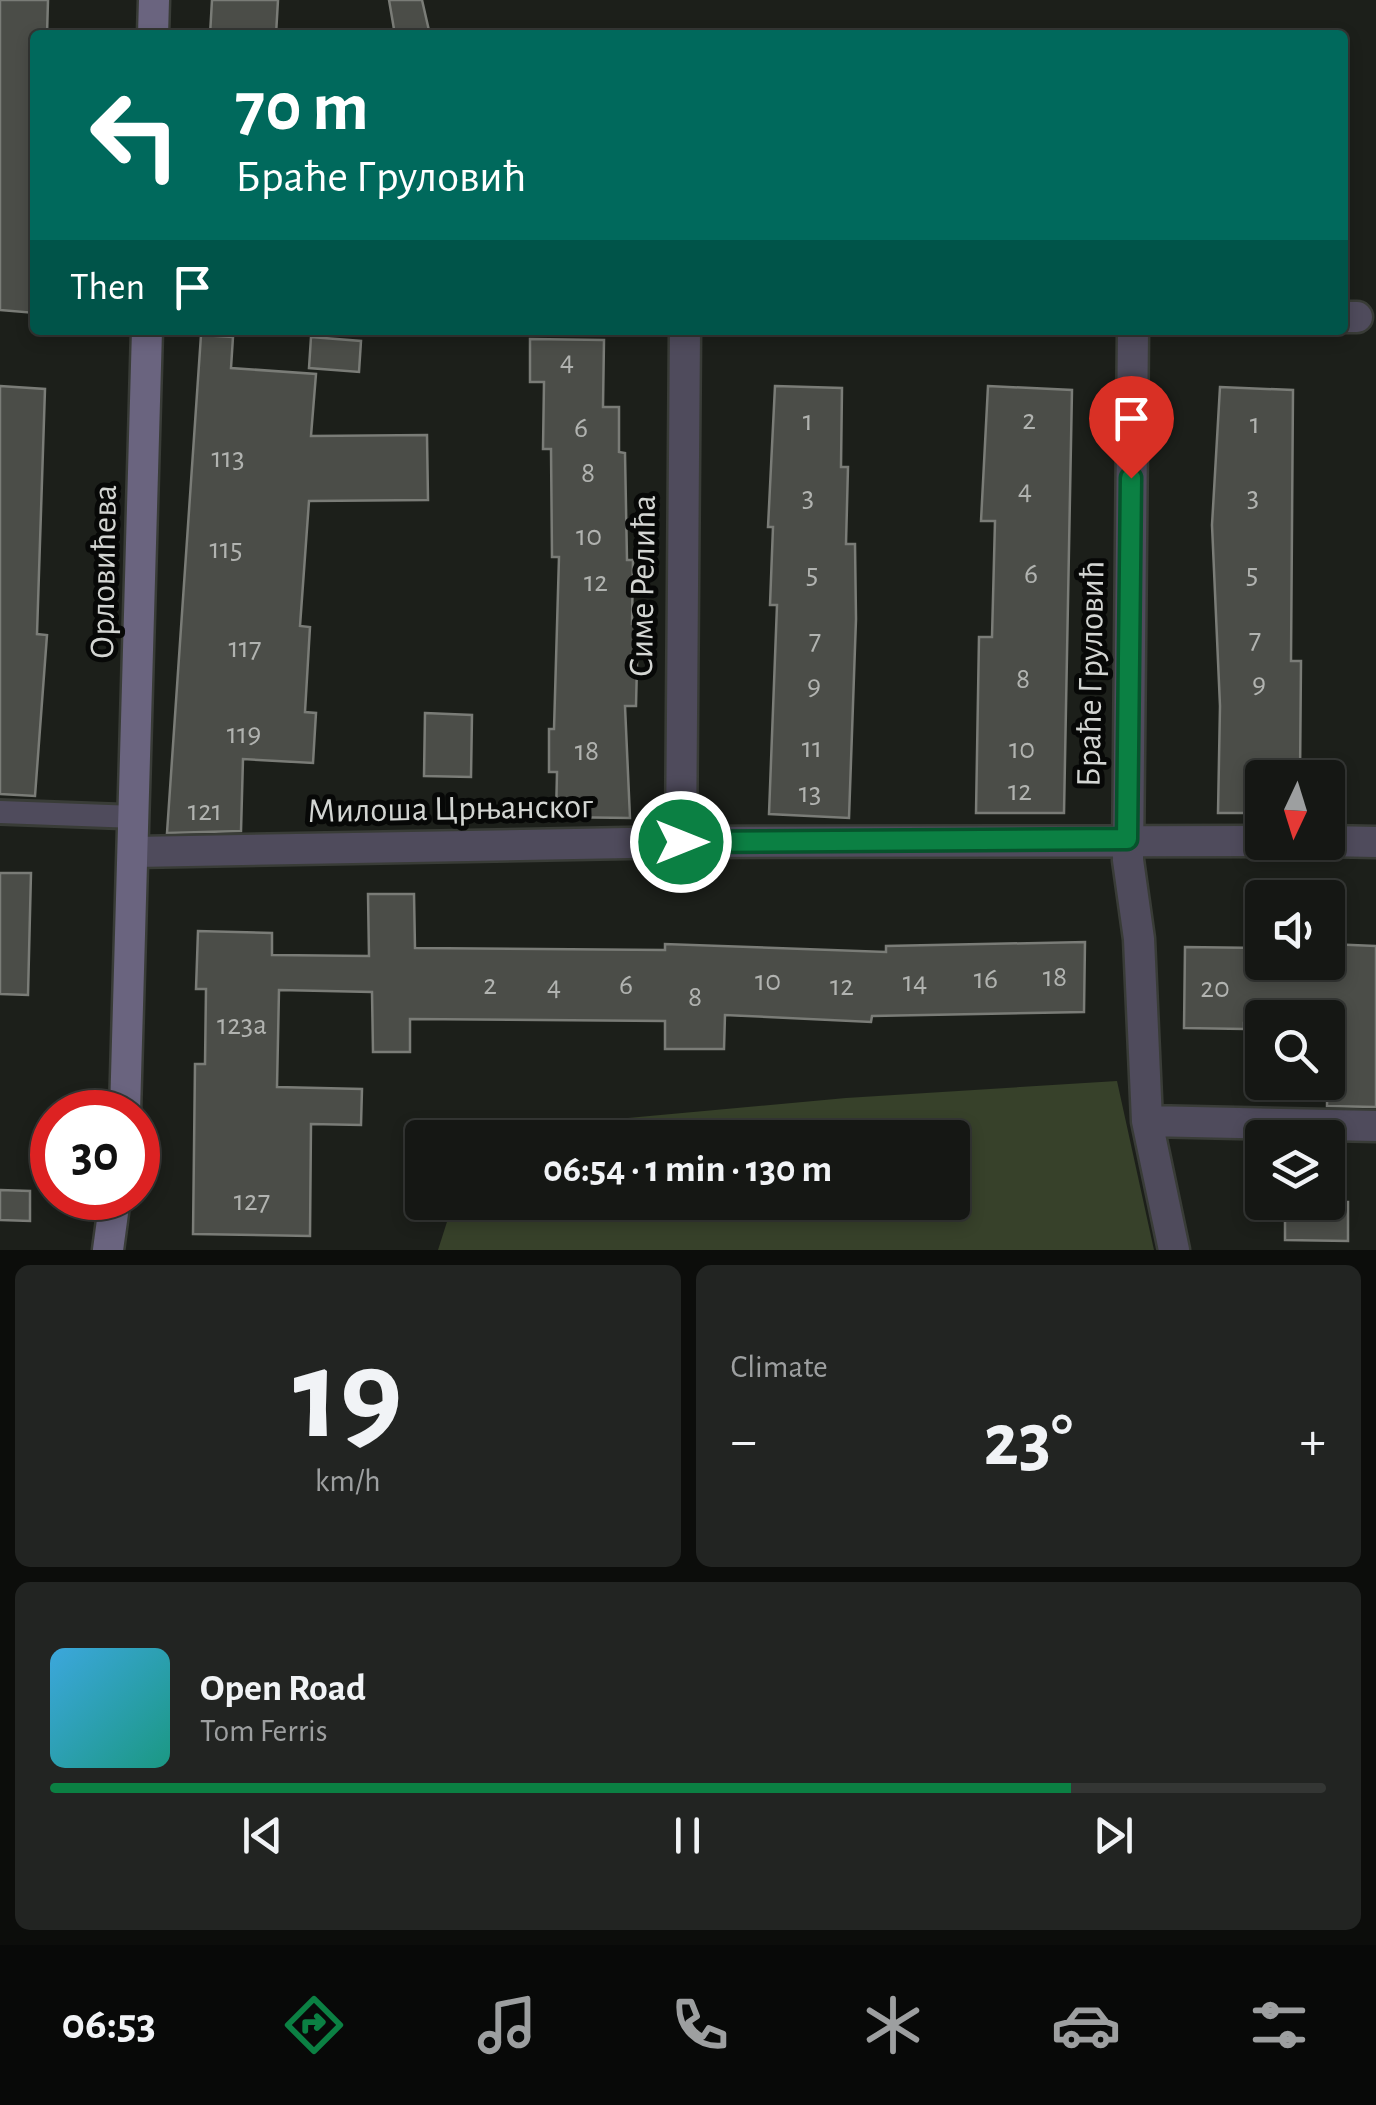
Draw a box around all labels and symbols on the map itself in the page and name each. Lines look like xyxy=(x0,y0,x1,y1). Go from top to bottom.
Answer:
house number: 4 xyxy=(560,346,574,376)
pin xyxy=(1089,376,1174,479)
house number: 2 xyxy=(1022,405,1036,435)
house number: 1 xyxy=(803,406,813,436)
house number: 1 xyxy=(1250,409,1260,439)
house number: 6 xyxy=(574,413,588,443)
house number: 113 xyxy=(212,443,245,473)
house number: 8 xyxy=(581,458,595,488)
house number: 4 xyxy=(1018,475,1032,505)
house number: 3 xyxy=(802,482,814,512)
house number: 3 xyxy=(1247,482,1259,512)
street label: Орловићева xyxy=(85,484,123,660)
street label: Симе Релића xyxy=(624,494,662,678)
house number: 10 xyxy=(576,521,602,551)
house number: 115 xyxy=(209,534,243,564)
house number: 5 xyxy=(806,559,818,589)
house number: 6 xyxy=(1024,559,1038,589)
house number: 5 xyxy=(1246,559,1258,589)
street label: Браће Груловић xyxy=(1072,560,1110,788)
house number: 12 xyxy=(584,567,608,597)
house number: 7 xyxy=(1249,624,1261,654)
house number: 7 xyxy=(809,625,821,655)
house number: 117 xyxy=(228,633,262,663)
house number: 8 xyxy=(1016,664,1030,694)
house number: 9 xyxy=(1252,669,1266,699)
house number: 9 xyxy=(807,671,821,701)
house number: 119 xyxy=(227,719,261,749)
house number: 11 xyxy=(802,733,822,763)
house number: 10 xyxy=(1009,734,1035,764)
house number: 18 xyxy=(575,736,599,766)
north arrow xyxy=(1245,760,1345,860)
house number: 12 xyxy=(1008,776,1032,806)
house number: 13 xyxy=(799,778,821,808)
street label: Милоша Црњанског xyxy=(307,789,594,829)
position arrow xyxy=(629,790,733,894)
house number: 121 xyxy=(188,796,222,826)
house number: 18 xyxy=(1043,962,1067,992)
house number: 16 xyxy=(974,964,998,994)
house number: 10 xyxy=(755,966,781,996)
house number: 14 xyxy=(903,967,927,997)
house number: 2 xyxy=(483,970,497,1000)
house number: 6 xyxy=(619,970,633,1000)
house number: 4 xyxy=(547,971,561,1001)
house number: 12 xyxy=(830,971,854,1001)
house number: 20 xyxy=(1200,973,1230,1003)
house number: 8 xyxy=(688,982,702,1012)
house number: 123a xyxy=(217,1010,267,1040)
speed limit sign: 30 xyxy=(30,1090,160,1220)
house number: 127 xyxy=(234,1186,270,1216)

